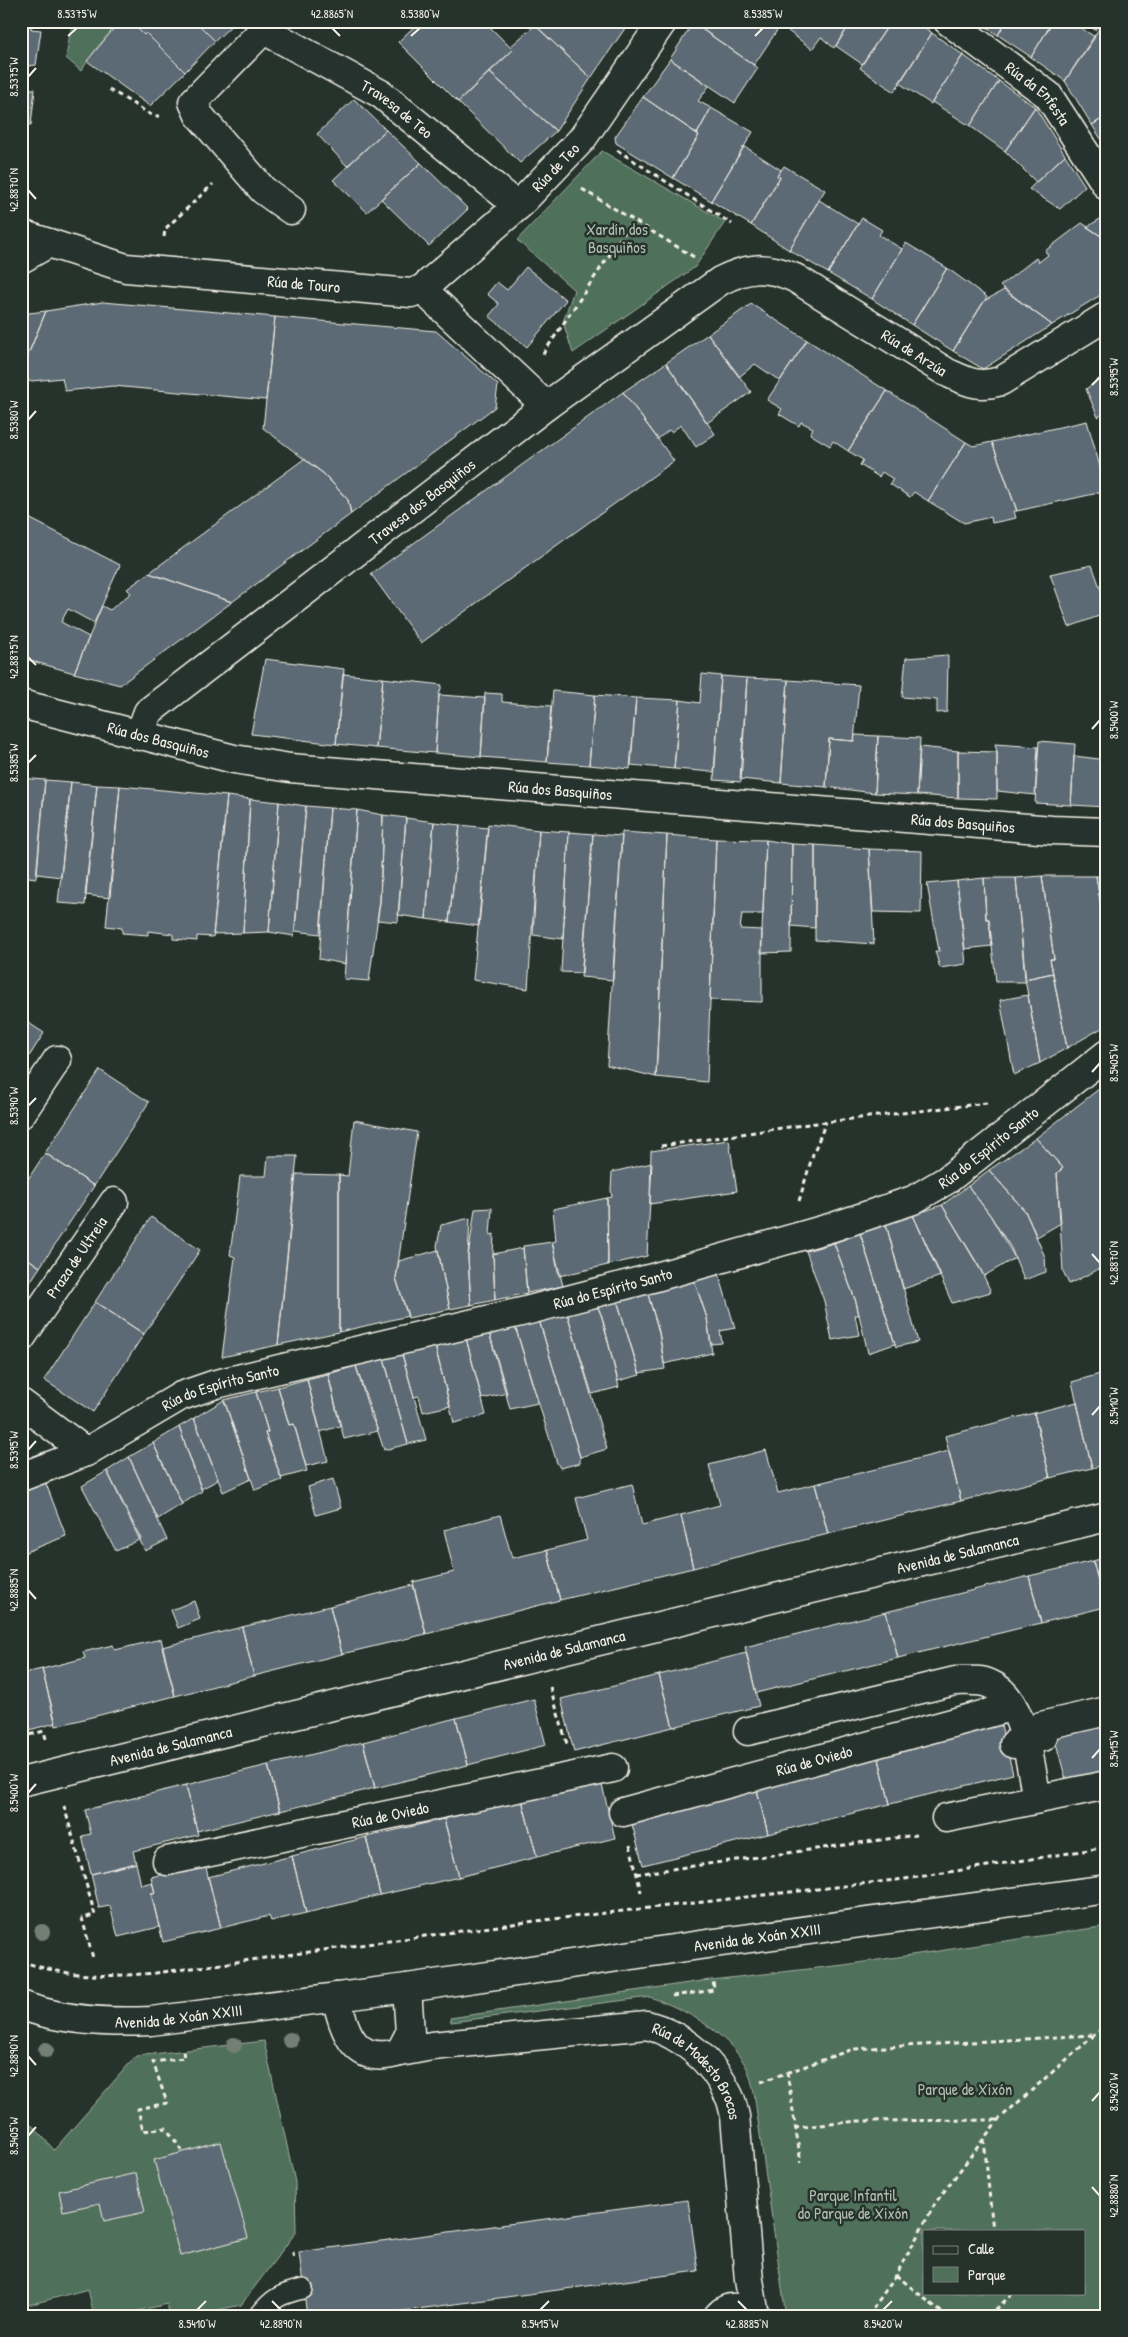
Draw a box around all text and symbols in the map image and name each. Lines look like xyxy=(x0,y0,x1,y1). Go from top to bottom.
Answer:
text: 8.5375°W xyxy=(57,5,97,22)
text: 42.8865°N xyxy=(311,5,353,22)
text: 8.5380°W xyxy=(401,5,440,22)
text: 8.5385°W xyxy=(744,5,783,22)
street label: Rúa da Enfesta xyxy=(1001,56,1076,129)
text: 8.5375°W xyxy=(5,57,22,97)
street label: Travesa de Teo xyxy=(357,74,438,144)
street label: Rúa de Teo xyxy=(526,137,584,196)
text: 42.8870°N xyxy=(5,168,22,212)
park label: Xardín dos Basquiños xyxy=(586,218,648,258)
street label: Rúa de Touro xyxy=(267,269,342,298)
street label: Rúa de Arzúa xyxy=(877,324,951,381)
text: 8.5395°W xyxy=(1105,357,1122,396)
text: 8.5380°W xyxy=(5,400,22,439)
street label: Travesa dos Basquiños xyxy=(364,453,480,550)
text: 42.8875°N xyxy=(5,635,22,679)
text: 8.5400°W xyxy=(1105,700,1122,739)
street label: Rúa dos Basquiños xyxy=(105,716,212,763)
text: 8.5385°W xyxy=(5,743,22,782)
street label: Rúa dos Basquiños xyxy=(508,775,613,805)
street label: Rúa dos Basquiños xyxy=(910,808,1016,838)
text: 8.5405°W xyxy=(1105,1043,1122,1082)
text: 8.5390°W xyxy=(5,1086,22,1125)
street label: Rúa do Espírito Santo xyxy=(934,1101,1043,1194)
street label: Praza de Ultreia xyxy=(41,1212,112,1302)
text: 42.8870°N xyxy=(1105,1241,1122,1285)
street label: Rúa do Espírito Santo xyxy=(551,1262,675,1314)
street label: Rúa do Espírito Santo xyxy=(157,1358,281,1416)
text: 8.5410°W xyxy=(1105,1387,1122,1425)
text: 8.5395°W xyxy=(5,1430,22,1469)
street label: Avenida de Salamanca xyxy=(894,1528,1021,1579)
text: 42.8885°N xyxy=(5,1569,22,1611)
street label: Avenida de Salamanca xyxy=(501,1624,627,1675)
street label: Avenida de Salamanca xyxy=(107,1720,234,1771)
text: 8.5415°W xyxy=(1105,1730,1122,1767)
street label: Rúa de Oviedo xyxy=(774,1739,855,1781)
text: 8.5400°W xyxy=(5,1773,22,1812)
street label: Rúa de Oviedo xyxy=(350,1796,431,1833)
street label: Avenida de Xoán XXIII xyxy=(692,1917,822,1957)
street label: Avenida de Xoán XXIII xyxy=(115,1998,244,2033)
street label: Rúa de Modesto Brocos xyxy=(649,2016,746,2120)
text: 42.8890°N xyxy=(5,2035,22,2077)
text: 8.5420°W xyxy=(1105,2072,1122,2111)
park label: Parque de Xixón xyxy=(918,2078,1012,2100)
text: 8.5405°W xyxy=(5,2116,22,2155)
text: 42.8880°N xyxy=(1105,2175,1122,2217)
park label: Parque Infantil do Parque de Xixón xyxy=(798,2184,908,2224)
legend xyxy=(923,2230,1086,2294)
text: Calle xyxy=(968,2238,995,2259)
text: Parque xyxy=(968,2264,1006,2285)
text: 8.5410°W xyxy=(178,2315,216,2332)
text: 42.8890°N xyxy=(260,2315,302,2332)
text: 8.5415°W xyxy=(522,2315,559,2332)
text: 42.8885°N xyxy=(726,2315,768,2332)
text: 8.5420°W xyxy=(864,2315,903,2332)

